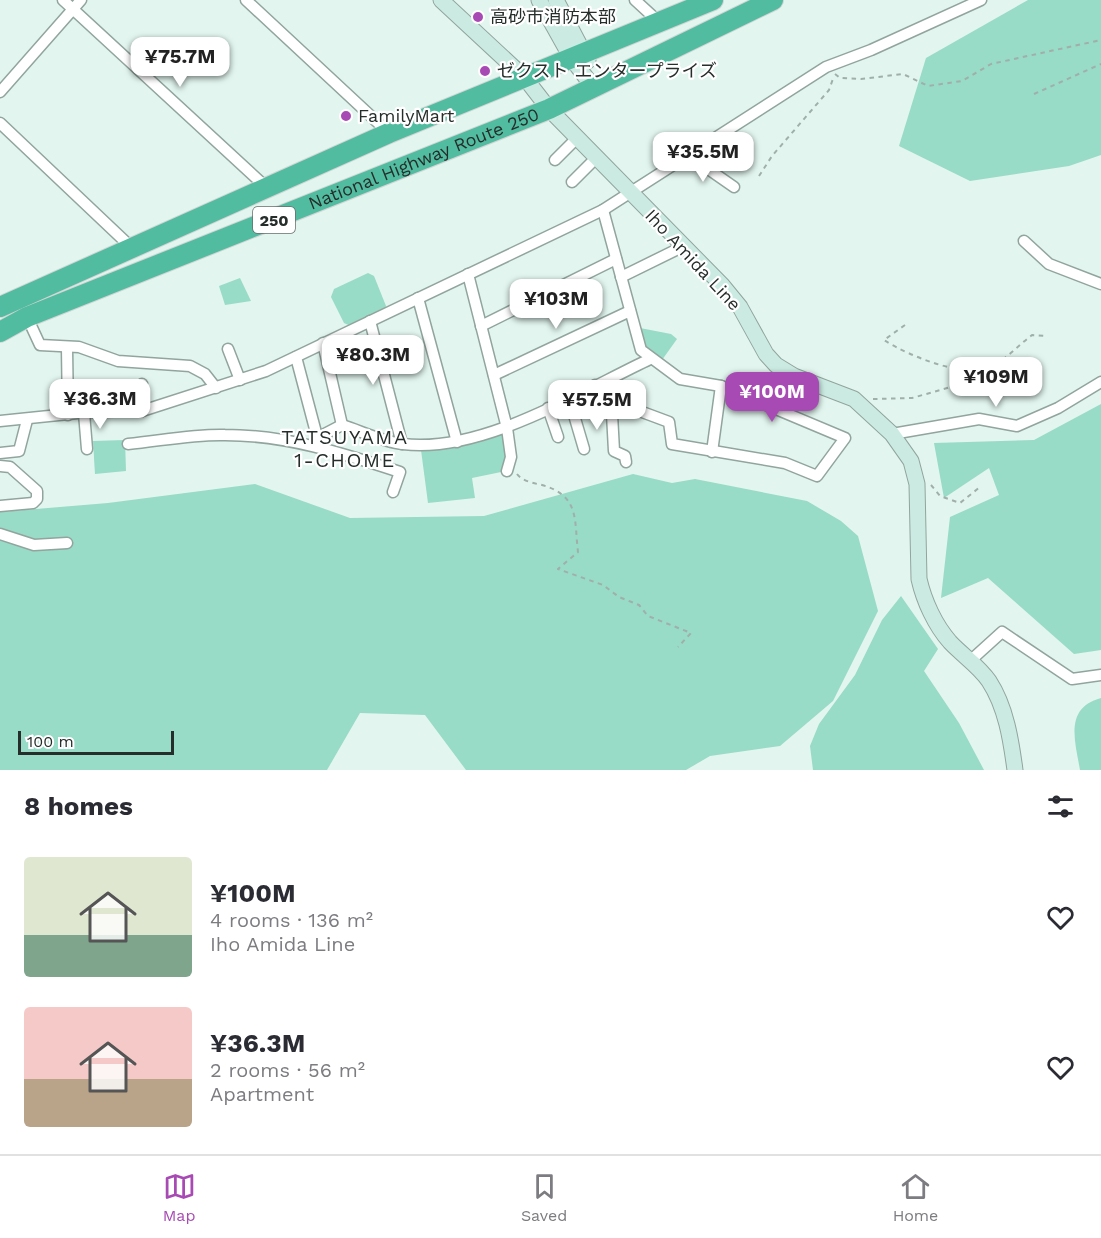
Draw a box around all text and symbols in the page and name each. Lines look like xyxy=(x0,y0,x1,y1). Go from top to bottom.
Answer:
place label: 高砂市消防本部 xyxy=(490,6,616,27)
marker: 高砂市消防本部 xyxy=(471,10,485,24)
pin: ¥75.7M xyxy=(131,37,229,88)
text: ¥75.7M xyxy=(145,44,215,68)
place label: ゼクスト エンタープライズ xyxy=(497,60,717,81)
marker: ゼクスト エンタープライズ xyxy=(478,64,492,78)
street label: National Highway Route 250 xyxy=(305,103,542,214)
place label: FamilyMart xyxy=(358,105,455,126)
marker: FamilyMart xyxy=(339,109,353,123)
pin: ¥35.5M xyxy=(654,132,752,183)
text: ¥35.5M xyxy=(667,139,739,163)
street label: Iho Amida Line xyxy=(641,205,746,315)
road number: 250 xyxy=(253,207,295,233)
pin: ¥103M xyxy=(514,279,598,330)
text: ¥103M xyxy=(524,286,588,310)
pin: ¥80.3M xyxy=(324,335,422,386)
text: ¥80.3M xyxy=(336,342,410,366)
pin: ¥109M xyxy=(954,357,1038,408)
text: ¥109M xyxy=(963,364,1029,388)
pin: ¥100M xyxy=(730,372,814,423)
pin: ¥36.3M xyxy=(51,379,149,430)
text: ¥100M xyxy=(739,379,805,403)
pin: ¥57.5M xyxy=(548,380,646,431)
text: ¥36.3M xyxy=(63,386,137,410)
text: ¥57.5M xyxy=(562,387,632,411)
district label: TATSUYAMA 1-CHOME xyxy=(281,425,409,472)
scale bar xyxy=(18,728,174,756)
text: 100 m xyxy=(27,732,74,751)
icon: filters xyxy=(1044,790,1077,823)
text: 8 homes xyxy=(24,791,133,821)
text: ¥100M xyxy=(210,878,296,908)
icon: home xyxy=(72,881,144,953)
icon: heart xyxy=(1044,901,1077,934)
text: 4 rooms · 136 m² xyxy=(210,908,373,932)
text: Iho Amida Line xyxy=(210,932,355,956)
text: ¥36.3M xyxy=(210,1028,305,1058)
icon: home xyxy=(72,1031,144,1103)
icon: heart xyxy=(1044,1051,1077,1084)
text: 2 rooms · 56 m² xyxy=(210,1058,365,1082)
text: Apartment xyxy=(210,1082,314,1106)
tab: Map xyxy=(163,1170,196,1225)
tab: Saved xyxy=(521,1170,567,1225)
tab: Home xyxy=(893,1170,938,1225)

